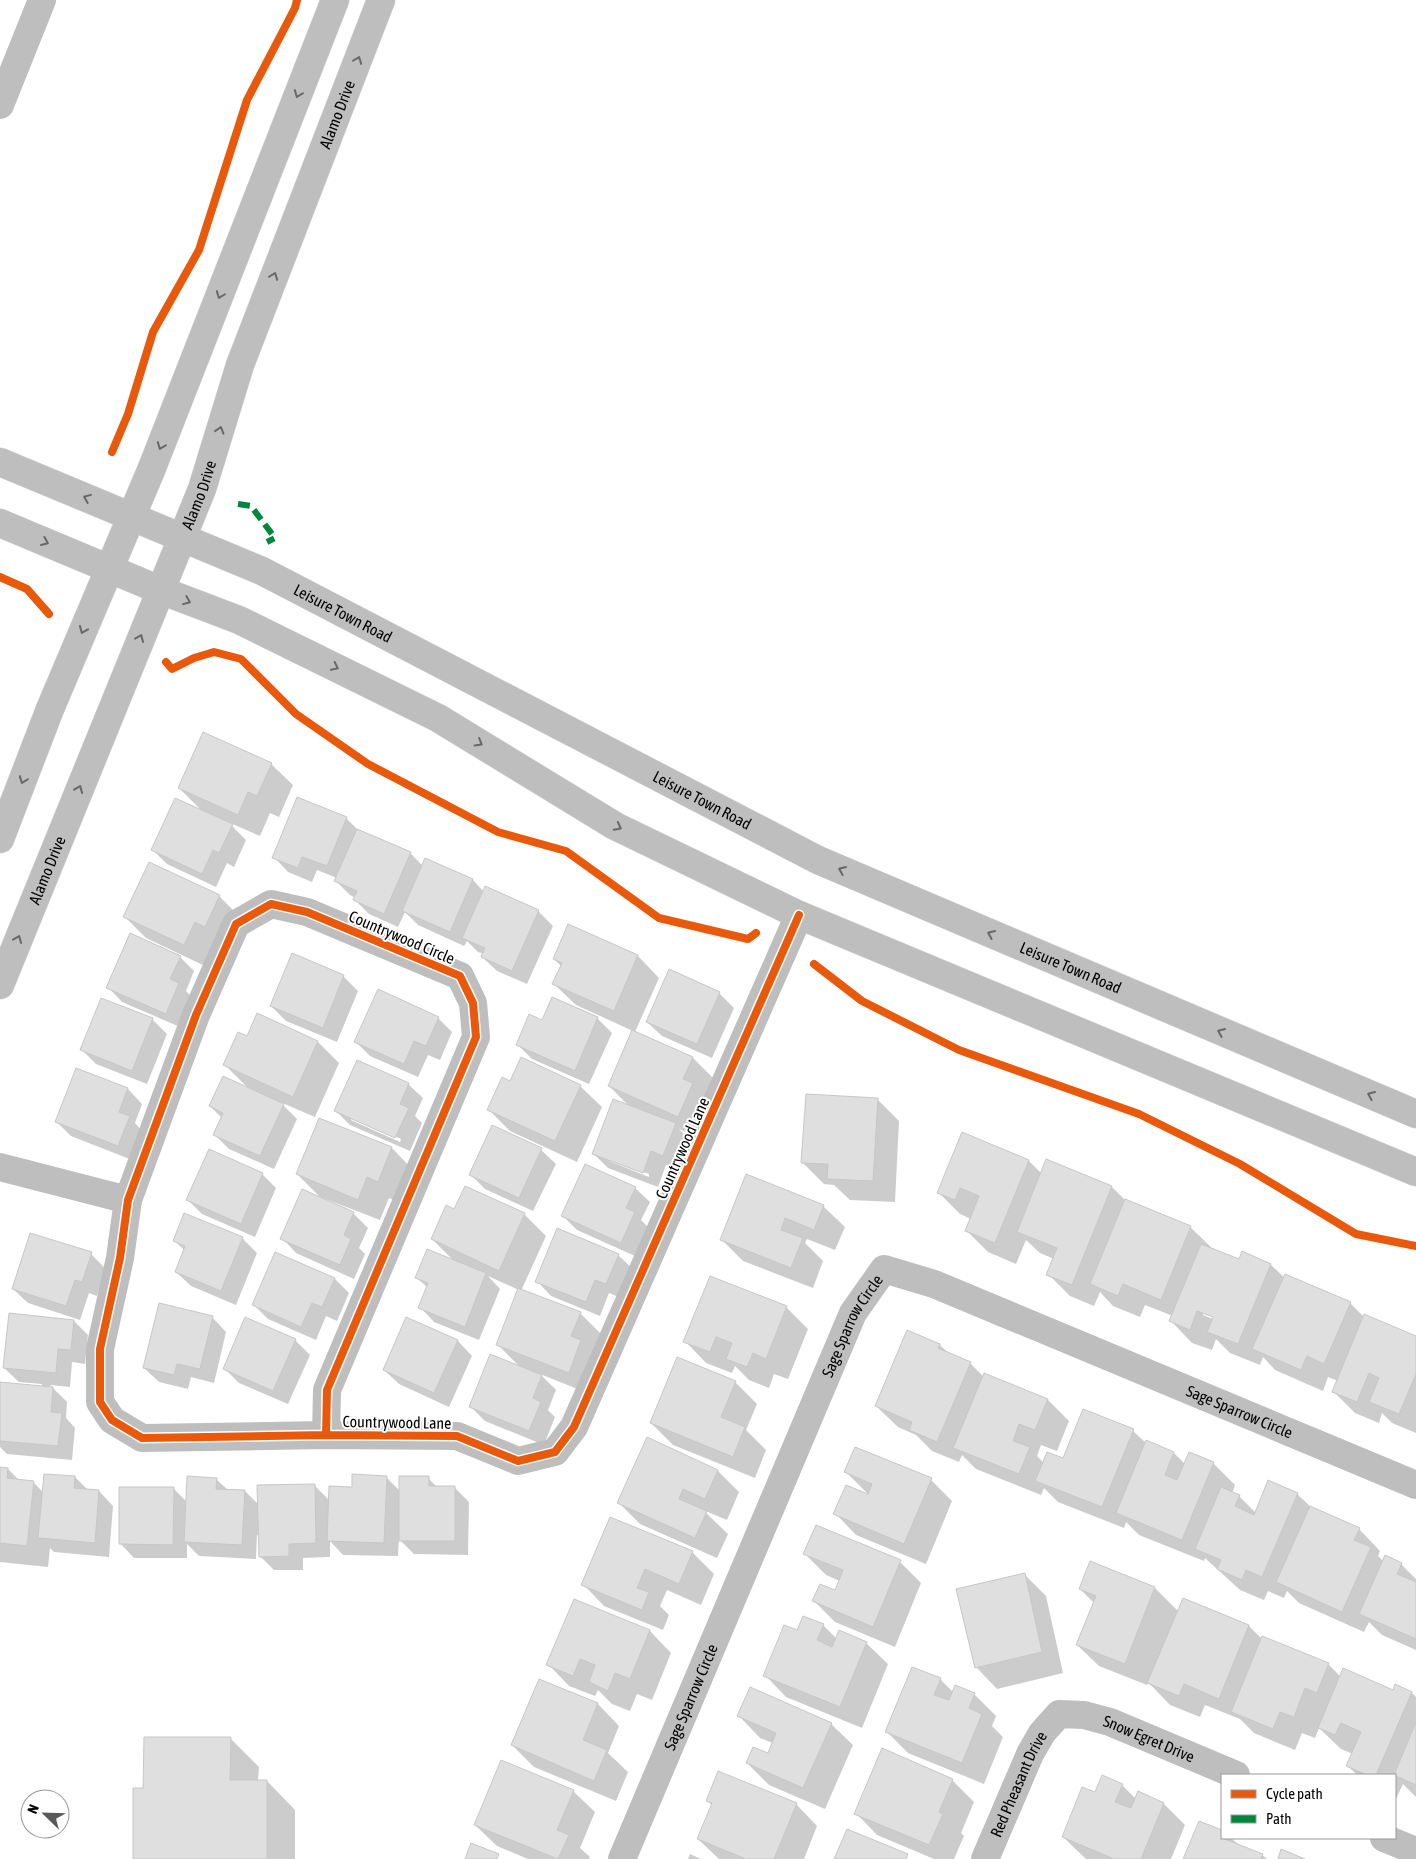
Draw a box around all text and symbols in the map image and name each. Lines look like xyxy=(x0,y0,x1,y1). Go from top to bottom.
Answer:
one-way arrow xyxy=(352,56,362,64)
street label: Alamo Drive xyxy=(315,78,358,151)
one-way arrow xyxy=(294,89,305,98)
one-way arrow xyxy=(268,273,278,281)
one-way arrow xyxy=(216,290,226,298)
one-way arrow xyxy=(214,426,224,434)
one-way arrow xyxy=(157,441,167,450)
street label: Alamo Drive xyxy=(178,458,219,532)
one-way arrow xyxy=(83,494,92,505)
one-way arrow xyxy=(40,535,49,546)
street label: Leisure Town Road xyxy=(291,580,395,646)
one-way arrow xyxy=(182,594,191,605)
one-way arrow xyxy=(79,625,90,634)
one-way arrow xyxy=(134,634,144,643)
one-way arrow xyxy=(330,661,339,672)
one-way arrow xyxy=(473,737,482,746)
street label: Leisure Town Road xyxy=(650,767,755,833)
one-way arrow xyxy=(18,775,29,784)
one-way arrow xyxy=(72,785,83,794)
one-way arrow xyxy=(613,821,622,831)
street label: Alamo Drive xyxy=(25,833,69,907)
one-way arrow xyxy=(838,866,847,876)
street label: Countrywood Circle xyxy=(346,907,458,968)
one-way arrow xyxy=(988,929,996,939)
one-way arrow xyxy=(12,936,22,944)
street label: Leisure Town Road xyxy=(1017,938,1124,997)
one-way arrow xyxy=(1218,1027,1226,1037)
one-way arrow xyxy=(1367,1091,1376,1102)
street label: Countrywood Lane xyxy=(652,1095,713,1202)
street label: Sage Sparrow Circle xyxy=(818,1271,886,1380)
street label: Sage Sparrow Circle xyxy=(1184,1381,1295,1442)
street label: Countrywood Lane xyxy=(342,1412,452,1433)
street label: Sage Sparrow Circle xyxy=(660,1641,721,1753)
street label: Snow Egret Drive xyxy=(1101,1712,1197,1765)
street label: Red Pheasant Drive xyxy=(987,1728,1050,1840)
legend xyxy=(1221,1774,1396,1839)
text: Cycle path xyxy=(1266,1785,1323,1802)
north arrow xyxy=(20,1789,70,1839)
text: N xyxy=(24,1802,42,1816)
text: Path xyxy=(1266,1810,1292,1827)

